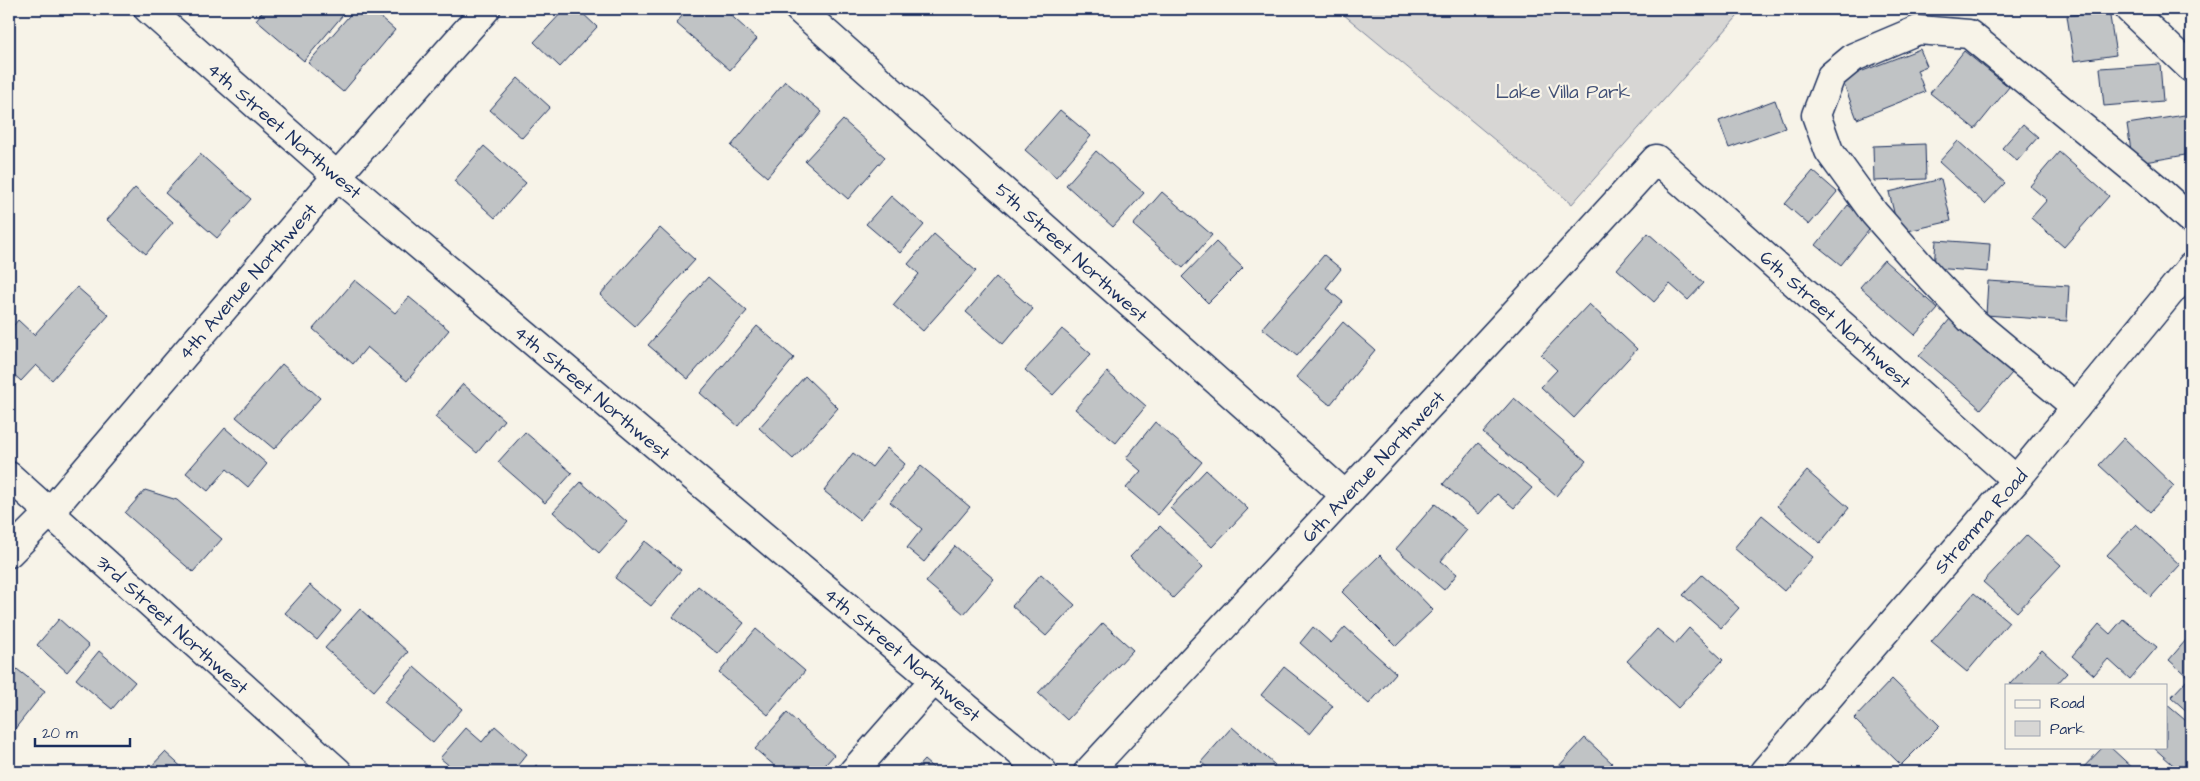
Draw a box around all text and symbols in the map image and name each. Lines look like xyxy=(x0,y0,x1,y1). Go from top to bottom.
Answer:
street label: 4th Street Northwest xyxy=(201,56,367,206)
park label: Lake Villa Park xyxy=(1496,79,1631,106)
street label: 5th Street Northwest xyxy=(989,177,1154,329)
street label: 4th Avenue Northwest xyxy=(172,197,324,366)
street label: 6th Street Northwest xyxy=(1753,245,1917,396)
street label: 4th Street Northwest xyxy=(508,320,676,467)
street label: 6th Avenue Northwest xyxy=(1296,385,1452,549)
street label: Stremma Road xyxy=(1928,463,2035,580)
street label: 3rd Street Northwest xyxy=(90,549,254,701)
street label: 4th Street Northwest xyxy=(818,582,986,729)
legend xyxy=(2005,684,2168,748)
text: Road xyxy=(2050,693,2085,714)
scale bar xyxy=(35,716,130,748)
text: Park xyxy=(2050,719,2085,740)
text: 20 m xyxy=(42,723,78,744)

